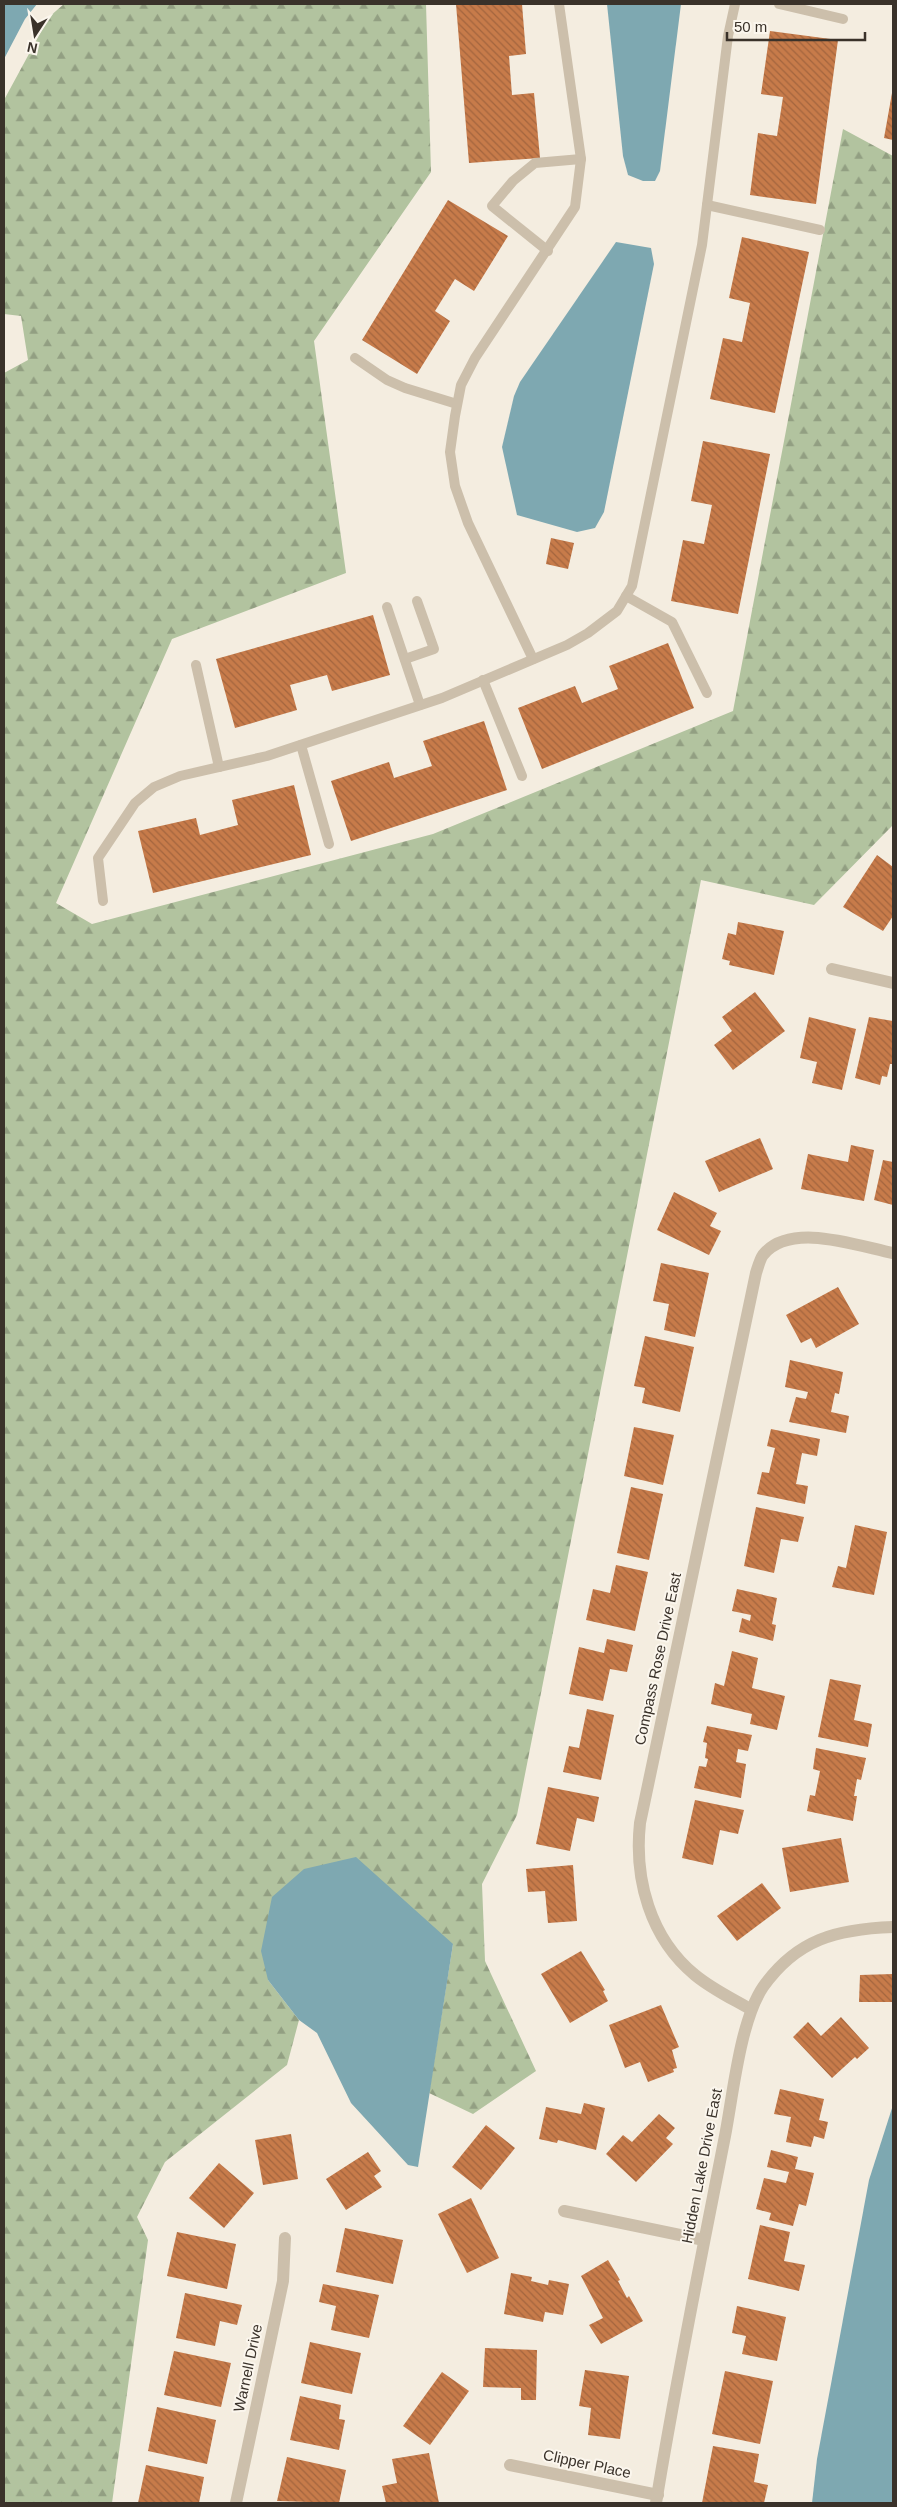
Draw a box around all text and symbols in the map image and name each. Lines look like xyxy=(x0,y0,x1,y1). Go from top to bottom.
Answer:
north arrow xyxy=(10,10,60,60)
scale bar xyxy=(727,10,864,42)
text: 50 m xyxy=(734,18,767,35)
text: N xyxy=(26,39,39,57)
street label: Compass Rose Drive East xyxy=(631,1570,684,1747)
street label: Hidden Lake Drive East xyxy=(678,2086,725,2245)
street label: Warnell Drive xyxy=(230,2322,265,2413)
street label: Clipper Place xyxy=(542,2446,633,2481)

